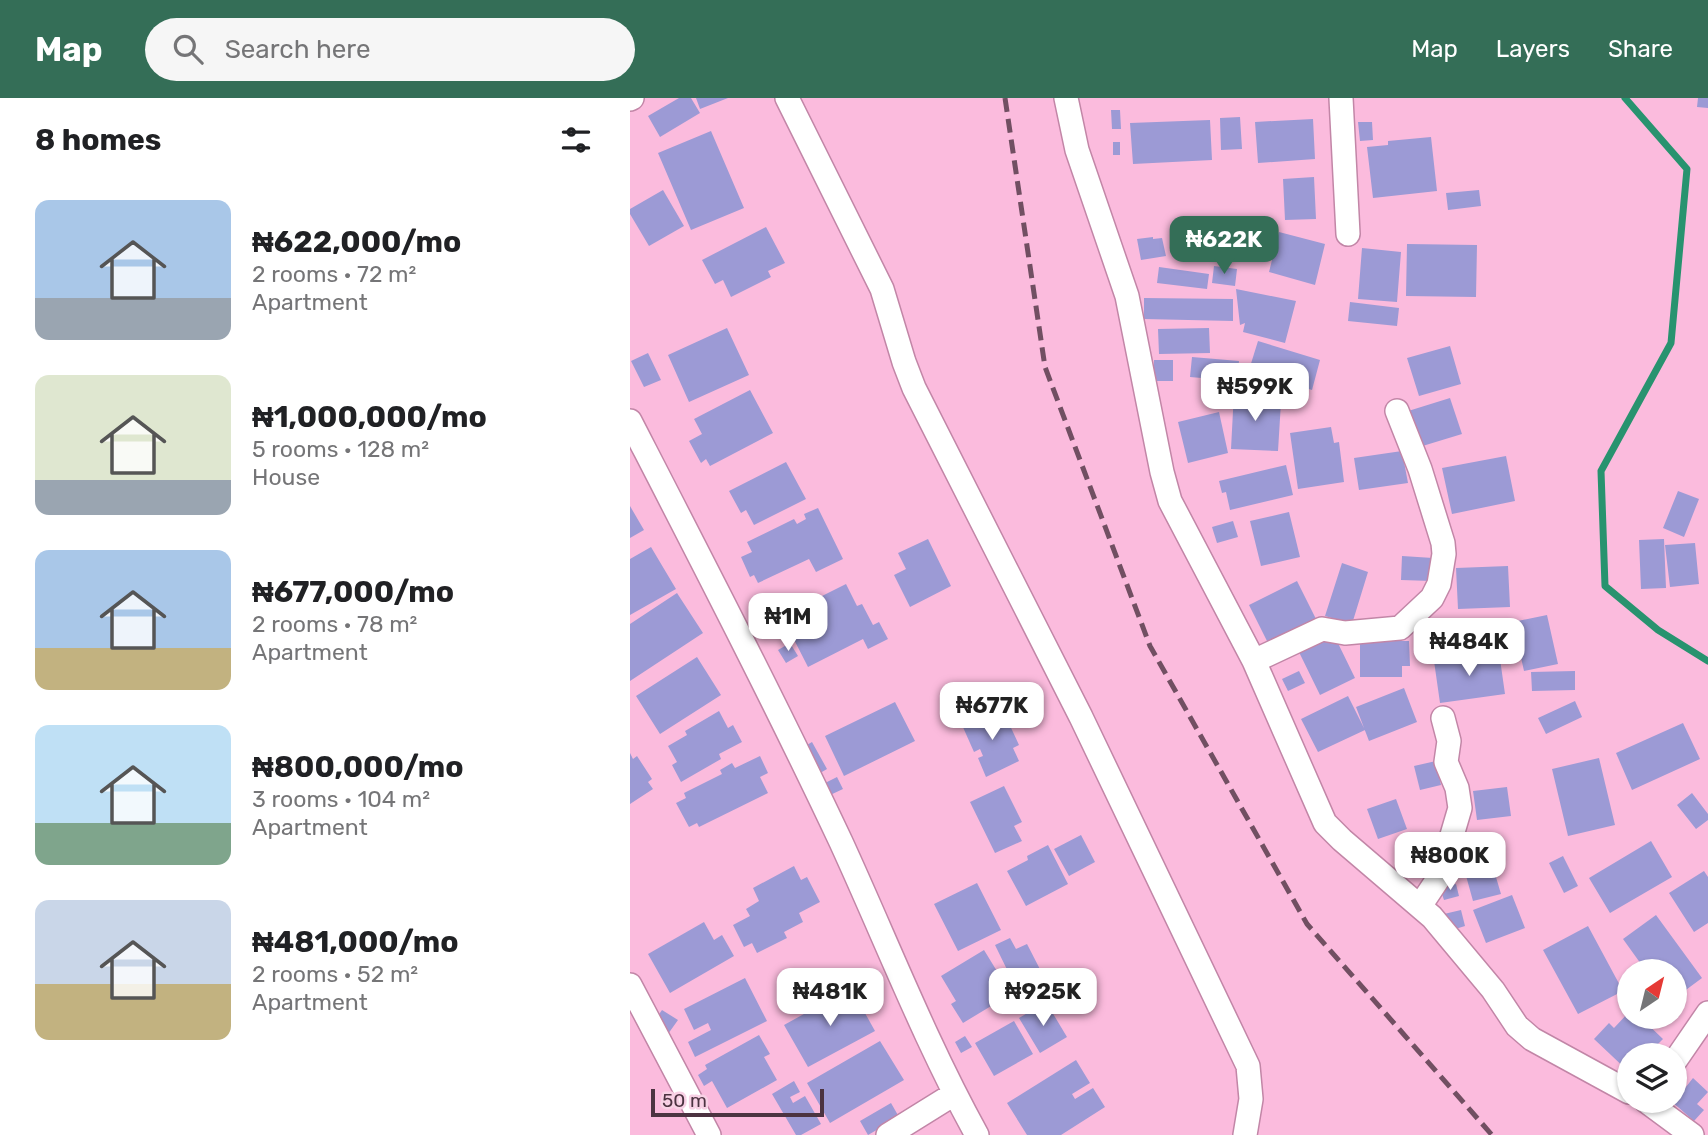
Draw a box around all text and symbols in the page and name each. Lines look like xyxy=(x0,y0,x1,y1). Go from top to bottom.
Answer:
search box xyxy=(145,18,635,81)
text: Map xyxy=(35,30,103,69)
icon: search xyxy=(169,30,207,68)
text: Search here xyxy=(225,34,370,65)
text: Map xyxy=(1411,35,1458,63)
text: Layers xyxy=(1496,35,1570,63)
text: Share xyxy=(1608,35,1673,63)
icon: filters xyxy=(557,121,595,159)
text: 8 homes xyxy=(35,122,161,158)
pin: ₦622K xyxy=(1175,216,1273,276)
text: ₦622,000/mo xyxy=(252,224,461,260)
text: ₦622K xyxy=(1186,225,1262,253)
icon: home xyxy=(91,228,175,312)
text: 2 rooms · 72 m² xyxy=(252,260,416,288)
text: Apartment xyxy=(252,288,368,316)
pin: ₦599K xyxy=(1206,364,1304,423)
text: ₦599K xyxy=(1217,372,1293,400)
text: ₦1,000,000/mo xyxy=(252,399,487,435)
icon: home xyxy=(91,403,175,487)
text: 5 rooms · 128 m² xyxy=(252,435,429,463)
text: House xyxy=(252,463,320,491)
text: ₦677,000/mo xyxy=(252,574,454,610)
icon: home xyxy=(91,578,175,662)
pin: ₦1M xyxy=(754,594,822,653)
text: ₦1M xyxy=(764,602,812,630)
text: 2 rooms · 78 m² xyxy=(252,610,417,638)
pin: ₦484K xyxy=(1420,618,1518,678)
text: ₦484K xyxy=(1430,627,1508,655)
text: Apartment xyxy=(252,638,368,666)
pin: ₦677K xyxy=(943,682,1041,742)
text: ₦677K xyxy=(956,691,1028,719)
text: ₦800,000/mo xyxy=(252,749,464,785)
icon: home xyxy=(91,753,175,837)
text: 3 rooms · 104 m² xyxy=(252,785,430,813)
text: Apartment xyxy=(252,813,368,841)
pin: ₦800K xyxy=(1401,832,1499,892)
text: ₦800K xyxy=(1411,841,1489,869)
text: ₦481,000/mo xyxy=(252,924,459,960)
icon: home xyxy=(91,928,175,1012)
north arrow xyxy=(1617,959,1687,1029)
map controls xyxy=(1617,959,1687,1113)
text: 2 rooms · 52 m² xyxy=(252,960,418,988)
pin: ₦481K xyxy=(781,968,879,1028)
pin: ₦925K xyxy=(994,968,1092,1028)
text: ₦481K xyxy=(793,977,867,1005)
text: ₦925K xyxy=(1005,977,1081,1005)
text: Apartment xyxy=(252,988,368,1016)
button: layers xyxy=(1617,1043,1687,1113)
scale bar xyxy=(651,1086,824,1118)
text: 50 m xyxy=(662,1089,707,1112)

